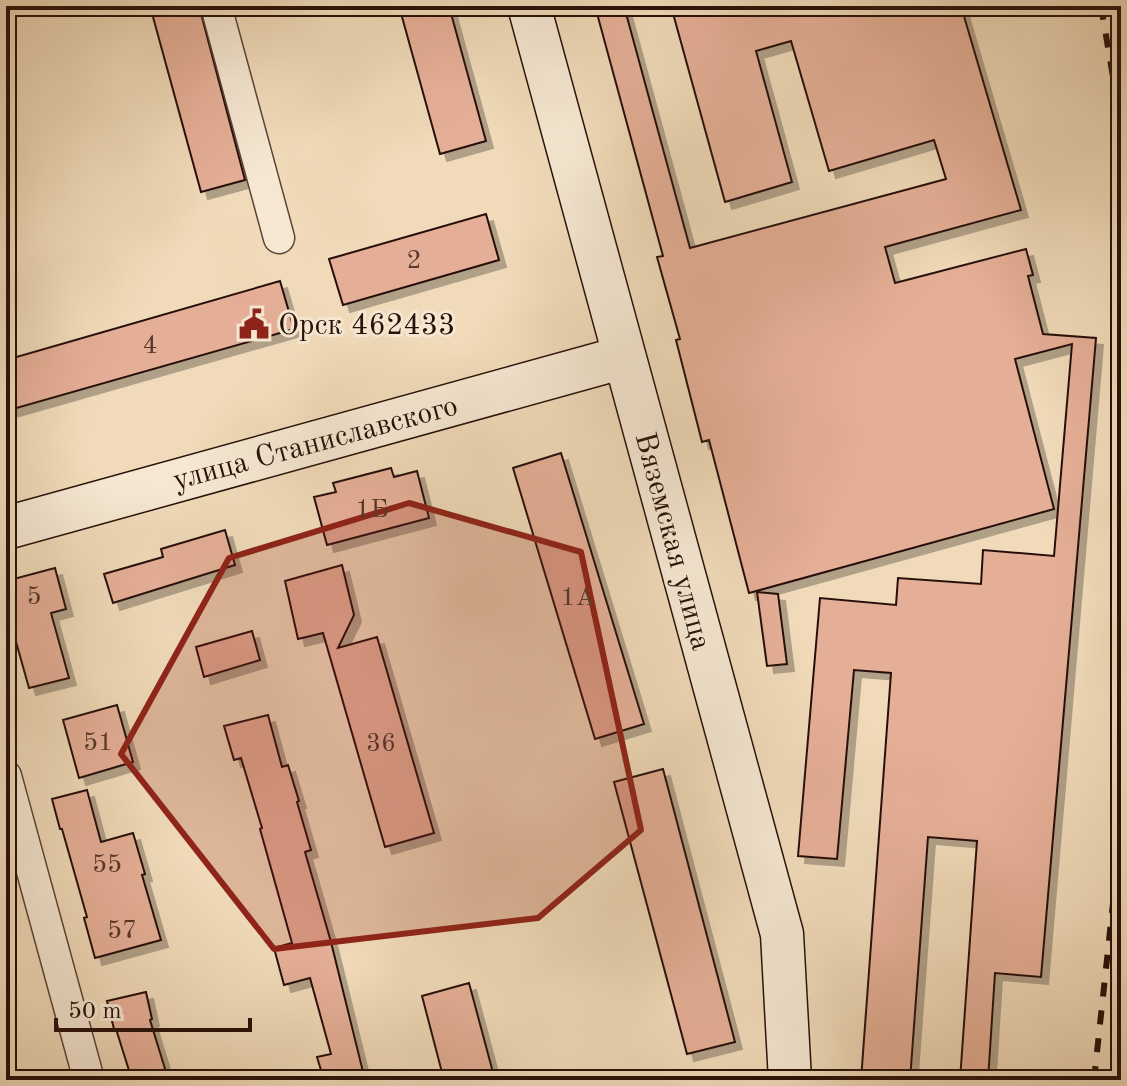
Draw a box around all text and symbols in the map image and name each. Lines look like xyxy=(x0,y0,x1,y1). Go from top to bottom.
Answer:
house number: 2 xyxy=(406,248,422,274)
public building icon: Орск 462433 xyxy=(237,307,271,341)
place label: Орск 462433 xyxy=(278,311,455,341)
house number: 4 xyxy=(142,333,158,359)
street label: улица Станиславского xyxy=(170,391,461,496)
street label: Вяземская улица xyxy=(629,429,716,654)
house number: 1Б xyxy=(355,497,389,523)
house number: 5 xyxy=(26,584,42,610)
house number: 1А xyxy=(561,585,596,611)
house number: 51 xyxy=(83,730,113,756)
house number: 36 xyxy=(366,731,396,757)
house number: 55 xyxy=(92,852,122,878)
house number: 57 xyxy=(107,918,137,944)
scale bar xyxy=(56,982,250,1032)
text: 50 m xyxy=(68,1000,122,1024)

